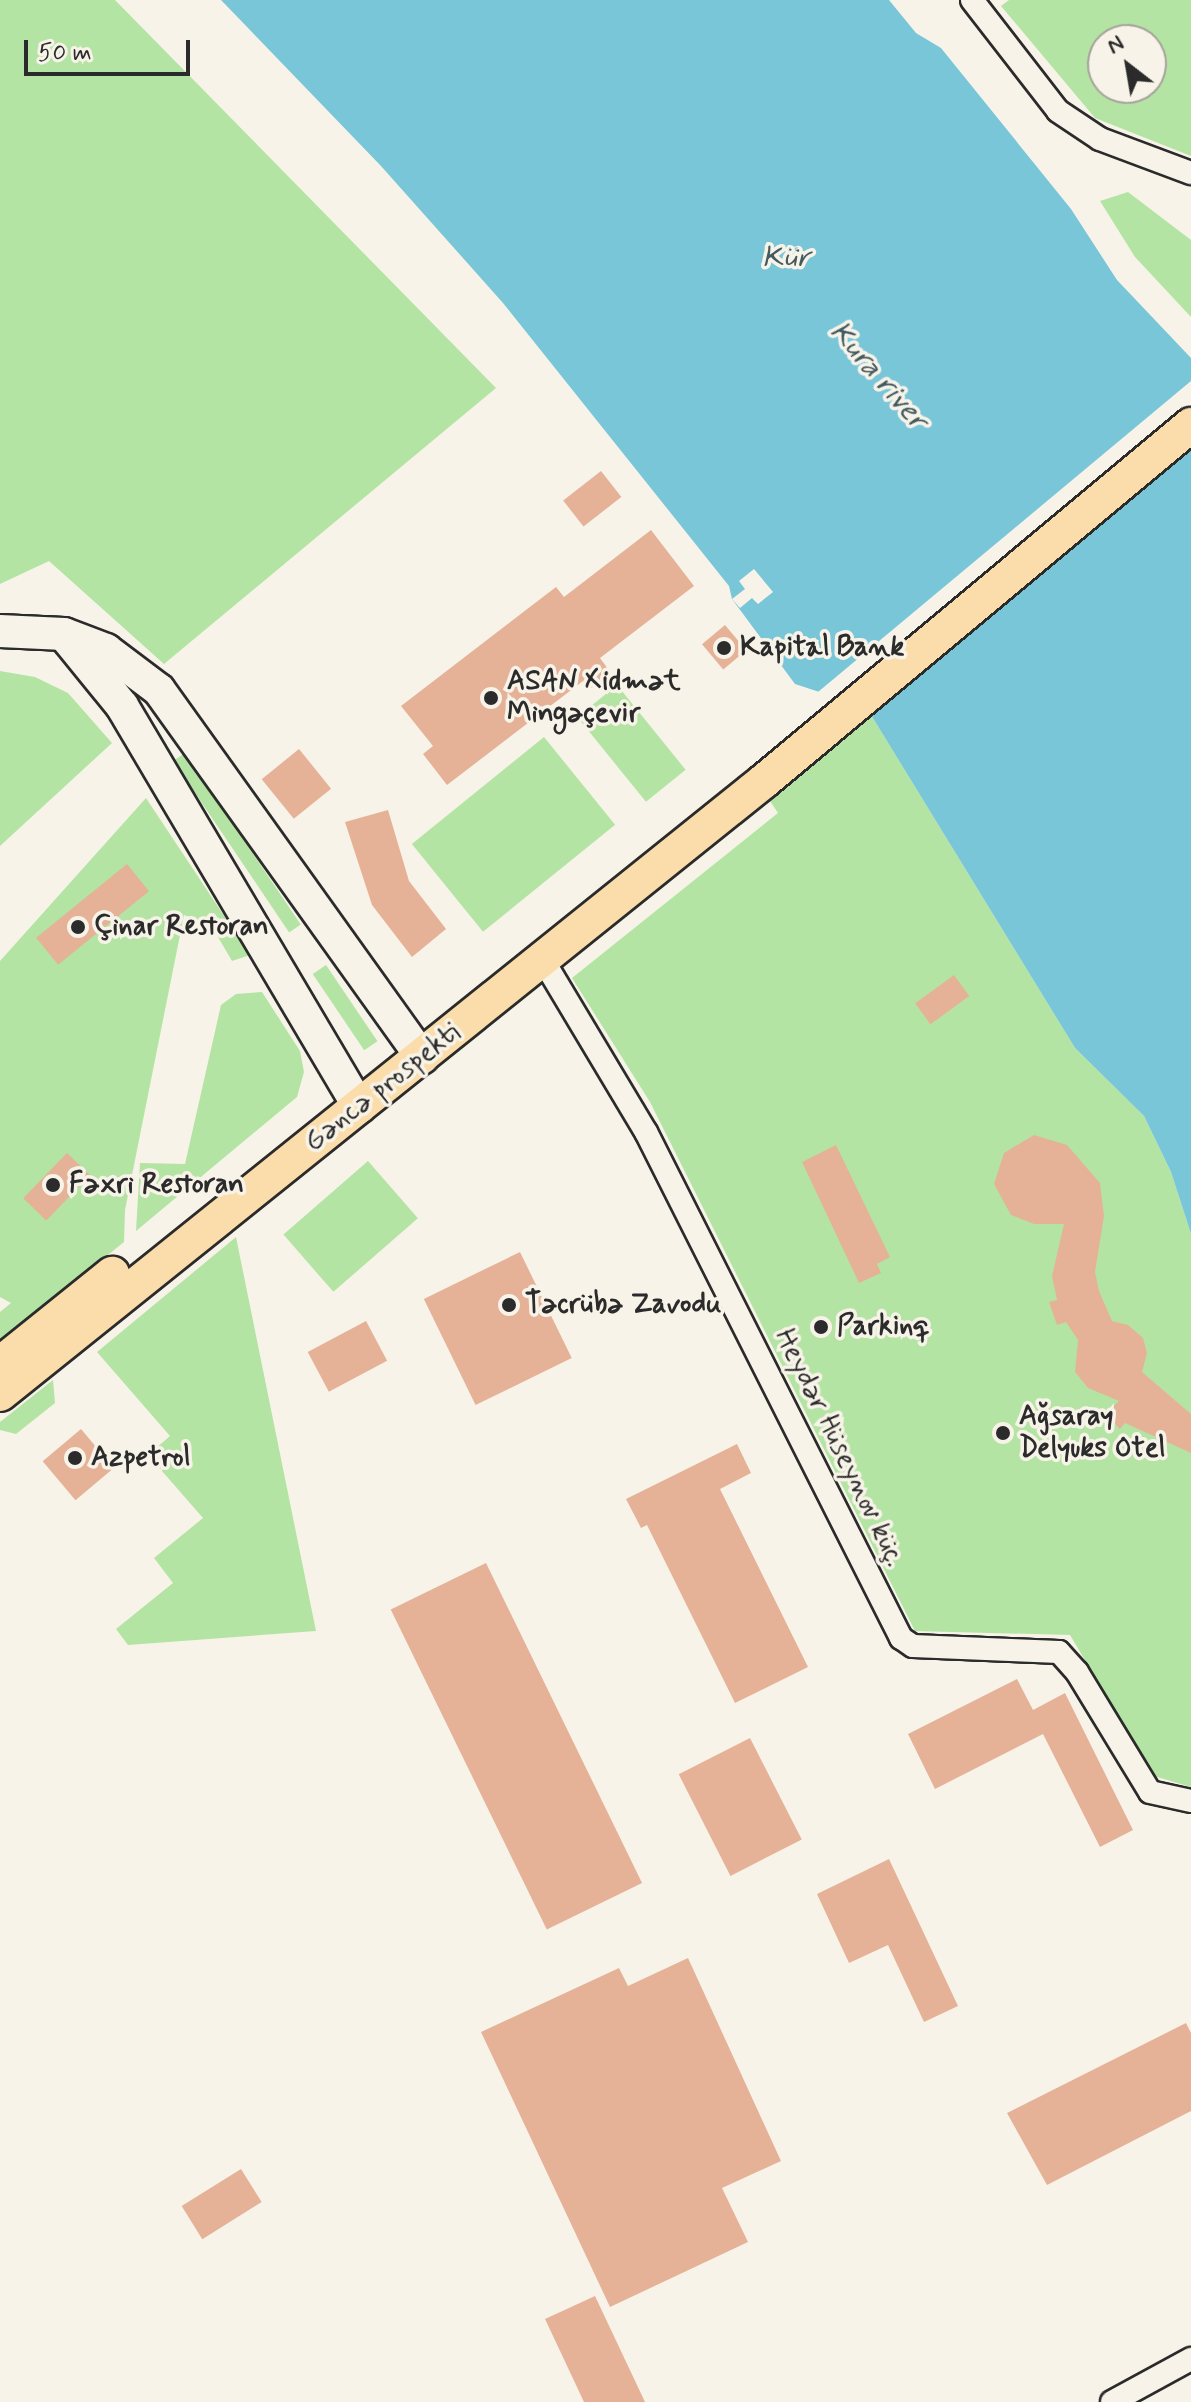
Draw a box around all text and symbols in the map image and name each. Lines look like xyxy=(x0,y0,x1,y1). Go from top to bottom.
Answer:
scale bar xyxy=(28,24,194,74)
north arrow xyxy=(1087,24,1167,104)
text: N xyxy=(1102,29,1129,61)
text: 50 m xyxy=(38,38,92,69)
water label: Kür xyxy=(762,240,810,276)
water label: Kura river xyxy=(822,315,934,437)
place label: Kapital Bank xyxy=(740,631,899,665)
marker: Kapital Bank xyxy=(715,639,733,657)
place label: ASAN Xidmət Mingəçevir xyxy=(507,665,686,731)
marker: ASAN Xidmət Mingəçevir xyxy=(482,689,500,707)
place label: Çinar Restoran xyxy=(94,910,266,944)
marker: Çinar Restoran xyxy=(69,918,87,936)
street label: Gəncə prospekti xyxy=(298,1017,468,1159)
place label: Fəxri Restoran xyxy=(69,1168,242,1202)
marker: Fəxri Restoran xyxy=(44,1176,62,1194)
place label: Təcrübə Zavodu xyxy=(525,1288,721,1322)
marker: Təcrübə Zavodu xyxy=(500,1296,518,1314)
place label: Parkinq xyxy=(837,1310,929,1344)
marker: Parkinq xyxy=(812,1318,830,1336)
street label: Heydər Hüseynov küç. xyxy=(766,1322,912,1574)
place label: Ağsaray Delyuks Otel xyxy=(1019,1400,1169,1466)
marker: Ağsaray Delyuks Otel xyxy=(994,1424,1012,1442)
place label: Azpetrol xyxy=(91,1441,191,1475)
marker: Azpetrol xyxy=(66,1449,84,1467)

